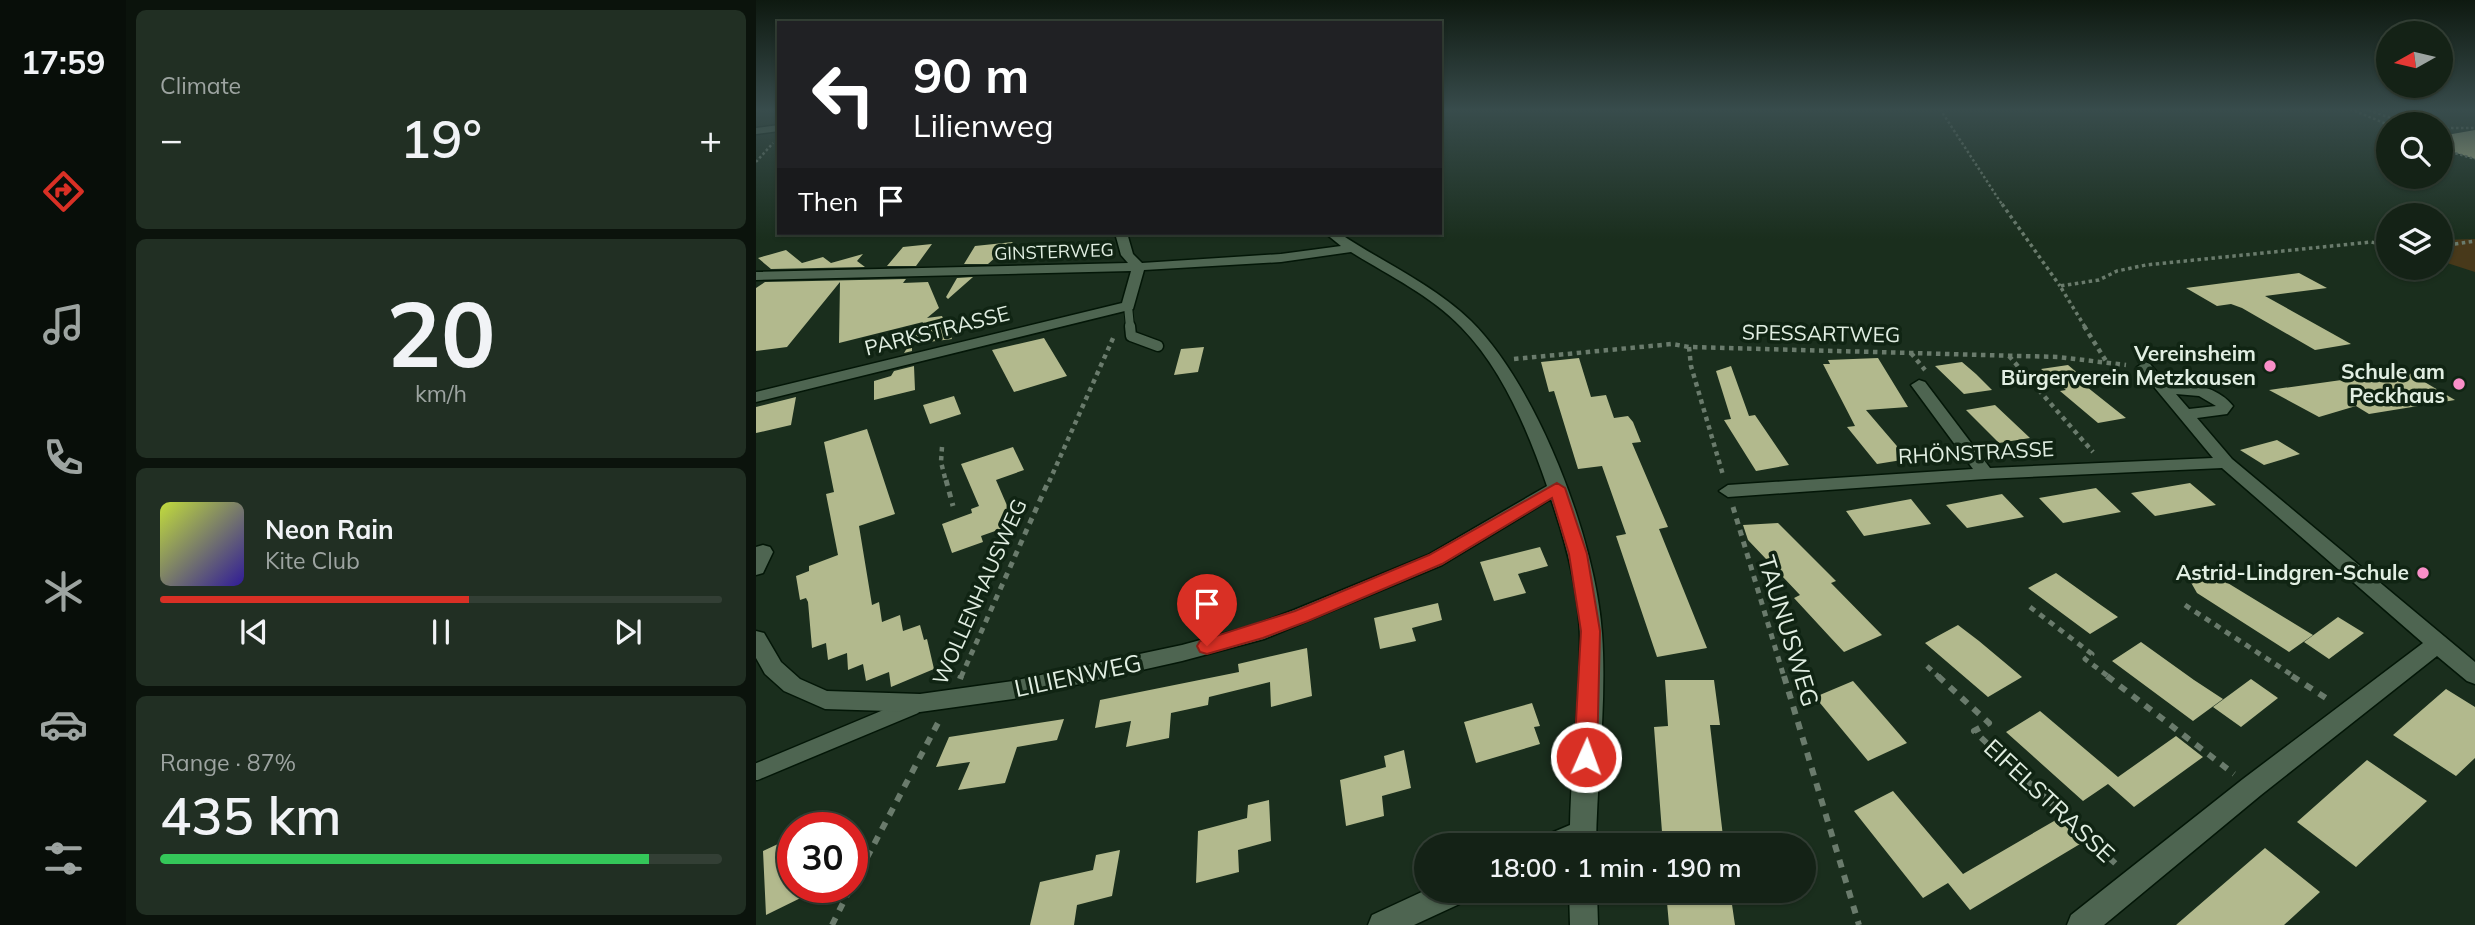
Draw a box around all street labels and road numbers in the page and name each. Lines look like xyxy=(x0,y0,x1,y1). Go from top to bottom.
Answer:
street label: GINSTERWEG xyxy=(994,238,1114,265)
street label: PARKSTRASSE xyxy=(862,299,1012,361)
street label: SPESSARTWEG xyxy=(1742,319,1900,347)
street label: RHÖNSTRASSE xyxy=(1897,435,2055,469)
street label: WOLLENHAUSWEG xyxy=(926,495,1032,689)
street label: TAUNUSWEG xyxy=(1752,552,1826,710)
street label: LILIENWEG xyxy=(1012,647,1144,703)
street label: EIFELSTRASSE xyxy=(1978,732,2121,868)

